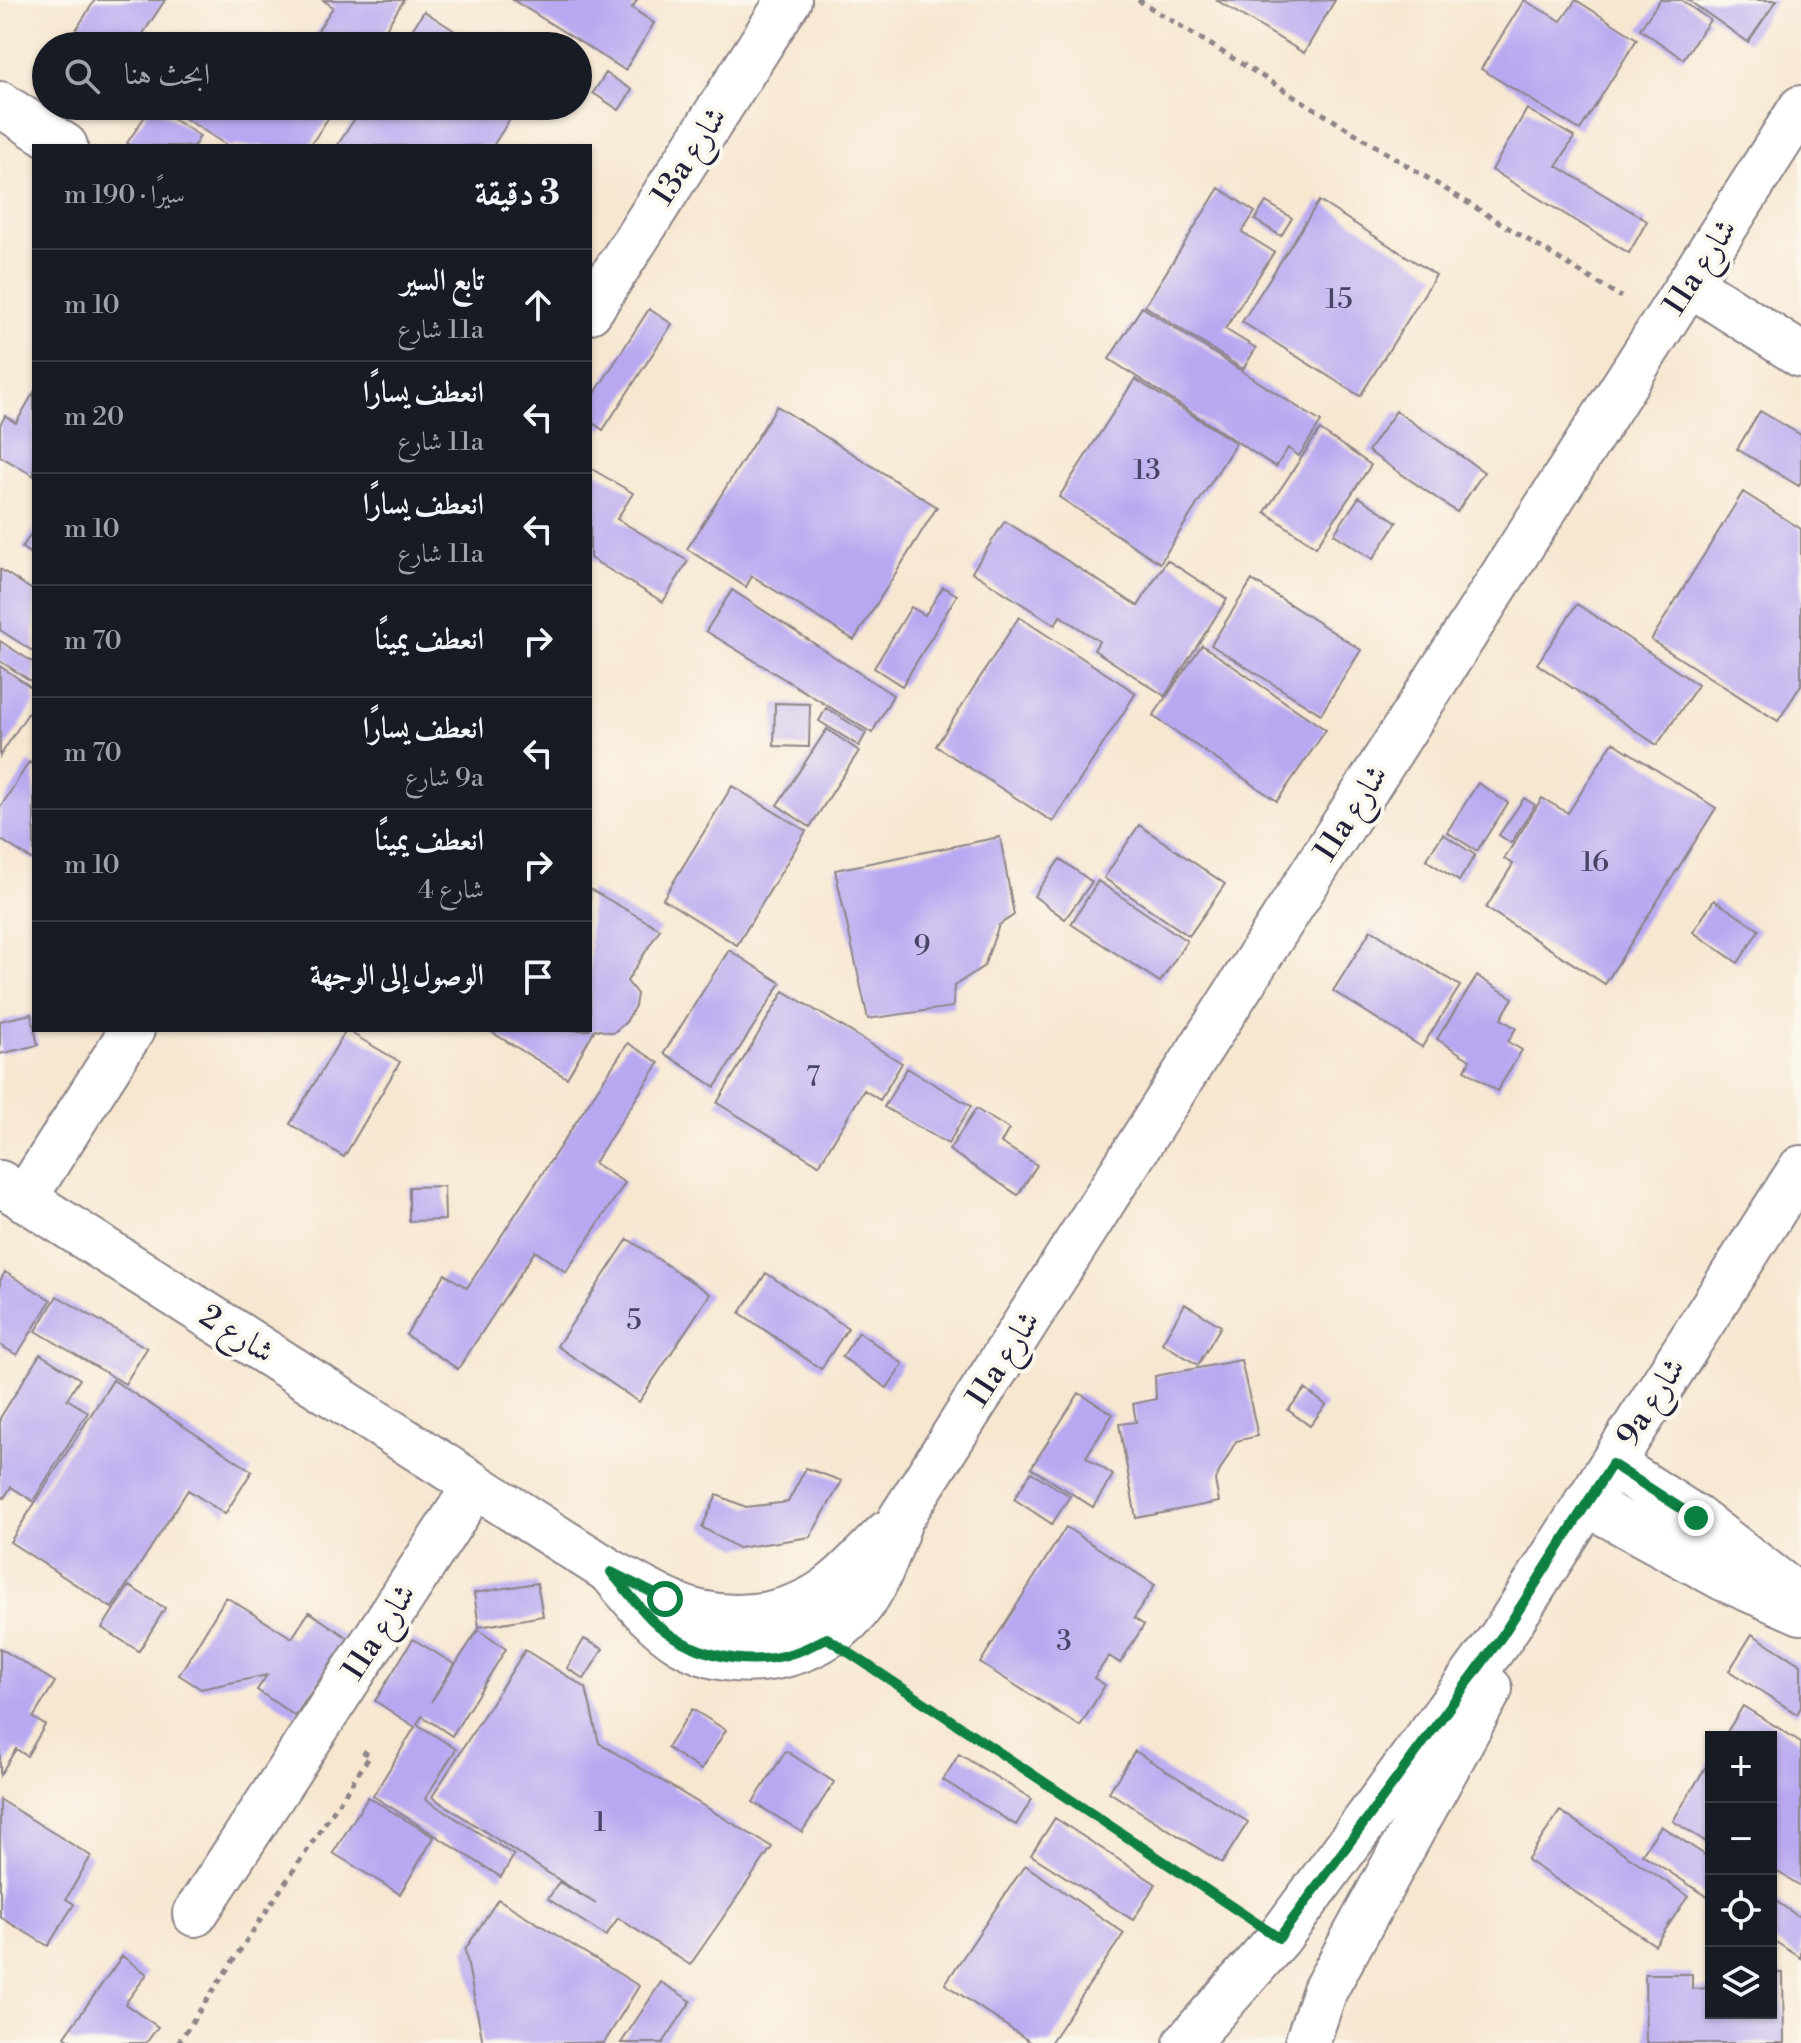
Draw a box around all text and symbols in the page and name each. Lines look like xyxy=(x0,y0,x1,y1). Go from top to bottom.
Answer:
search box xyxy=(32,32,592,120)
icon: search xyxy=(60,54,104,98)
text: ابحث هنا xyxy=(124,56,210,94)
street label: 13a شارع xyxy=(642,99,741,216)
text: 3 دقيقة xyxy=(475,173,560,215)
text: سيرًا · 190 m xyxy=(64,179,185,211)
street label: 11a شارع xyxy=(1654,211,1751,326)
text: تابع السير xyxy=(401,262,484,300)
house number: 15 xyxy=(1325,282,1353,317)
icon: ahead xyxy=(516,283,560,327)
text: 10 m xyxy=(64,289,120,321)
text: 11a شارع xyxy=(397,314,484,346)
text: انعطف يسارًا xyxy=(363,374,484,412)
icon: left xyxy=(516,395,560,439)
text: 20 m xyxy=(64,401,124,433)
text: 11a شارع xyxy=(397,426,484,458)
house number: 13 xyxy=(1133,453,1161,488)
text: انعطف يسارًا xyxy=(363,486,484,524)
icon: left xyxy=(516,507,560,551)
text: 10 m xyxy=(64,513,120,545)
text: 11a شارع xyxy=(397,538,484,570)
icon: right xyxy=(516,619,560,663)
text: انعطف يمينًا xyxy=(375,621,484,659)
text: 70 m xyxy=(64,625,122,657)
text: انعطف يسارًا xyxy=(363,710,484,748)
icon: left xyxy=(516,731,560,775)
text: 70 m xyxy=(64,737,122,769)
street label: 11a شارع xyxy=(1305,757,1402,872)
text: 9a شارع xyxy=(405,762,484,794)
text: انعطف يمينًا xyxy=(375,822,484,860)
icon: right xyxy=(516,843,560,887)
house number: 16 xyxy=(1581,845,1609,880)
text: 10 m xyxy=(64,849,120,881)
text: شارع 4 xyxy=(418,874,484,906)
house number: 9 xyxy=(914,929,930,964)
icon: arrive xyxy=(516,955,560,999)
text: الوصول إلى الوجهة xyxy=(310,957,484,995)
house number: 7 xyxy=(806,1060,820,1095)
street label: شارع 2 xyxy=(189,1296,282,1377)
house number: 5 xyxy=(626,1303,642,1338)
street label: 11a شارع xyxy=(957,1303,1054,1418)
street label: 9a شارع xyxy=(1608,1350,1699,1457)
route end xyxy=(1678,1500,1714,1536)
street label: 11a شارع xyxy=(333,1576,430,1691)
route start xyxy=(647,1581,683,1617)
house number: 3 xyxy=(1056,1624,1072,1659)
map controls xyxy=(1705,1731,1777,2019)
button: + xyxy=(1705,1731,1777,1803)
button: − xyxy=(1705,1803,1777,1875)
house number: 1 xyxy=(594,1805,606,1840)
button: locate xyxy=(1705,1875,1777,1947)
button: layers xyxy=(1705,1947,1777,2019)

